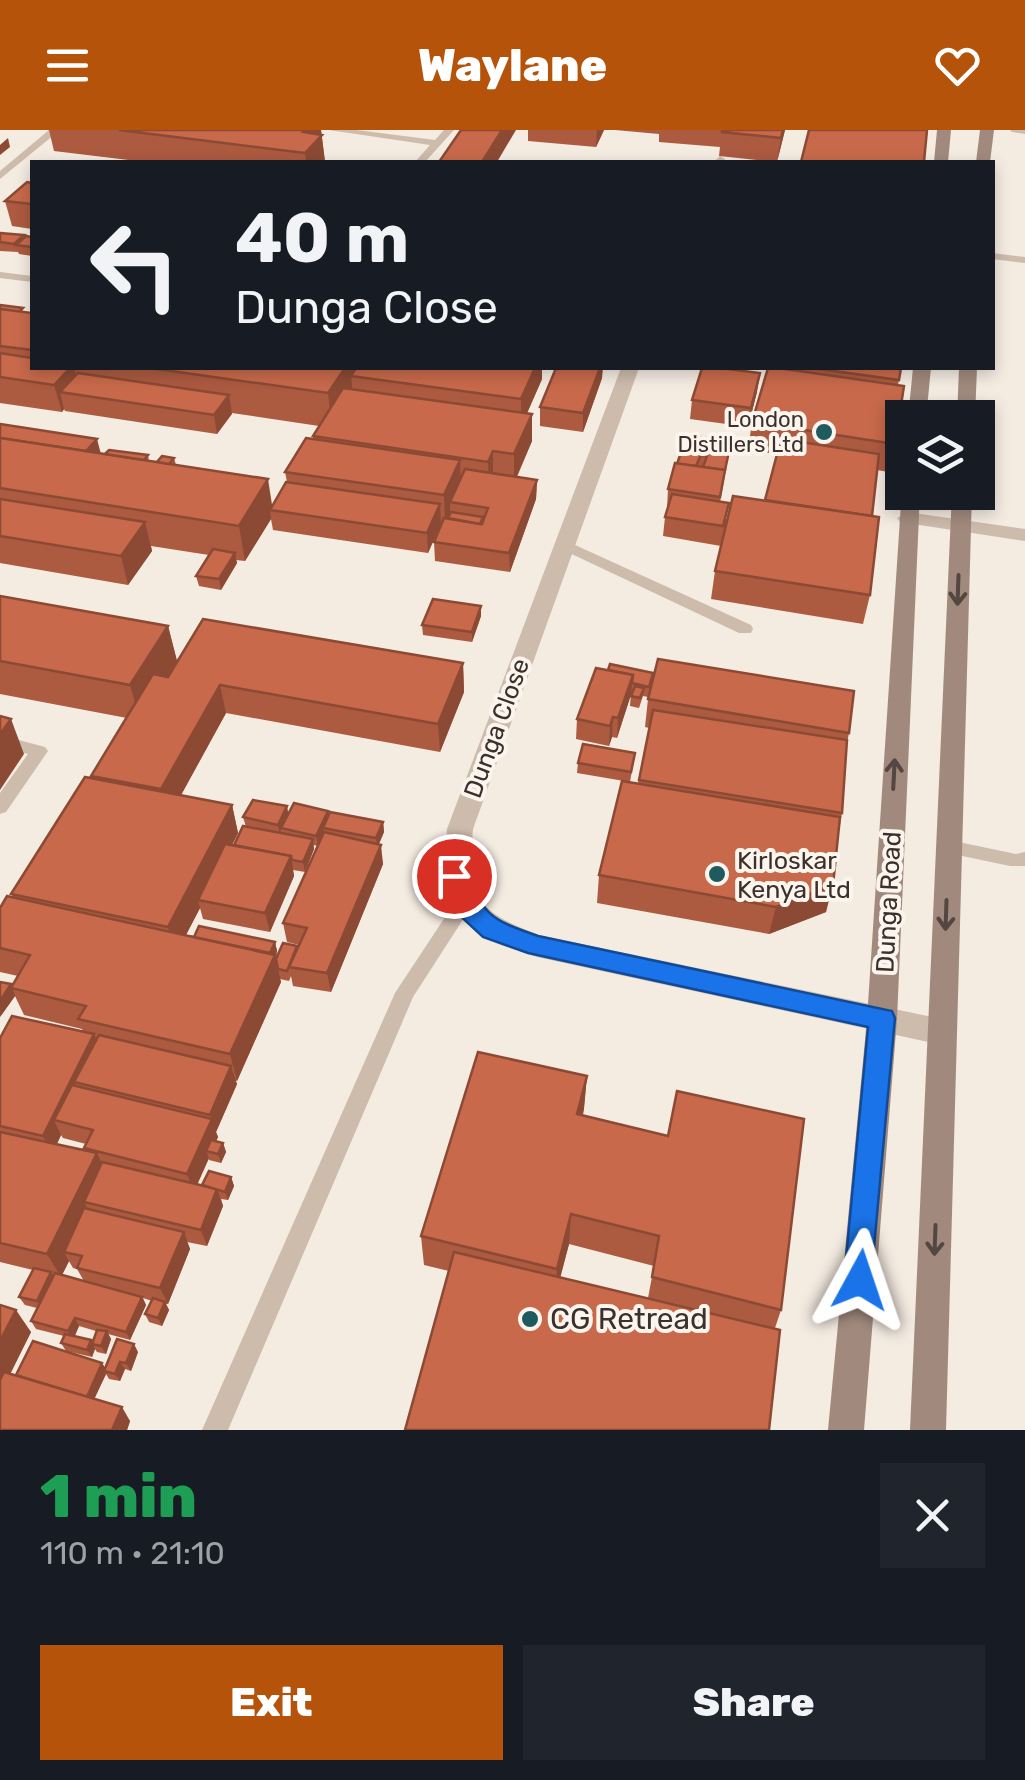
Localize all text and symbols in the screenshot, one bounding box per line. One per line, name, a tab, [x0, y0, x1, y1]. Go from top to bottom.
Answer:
icon: menu	[40, 38, 95, 93]
icon: heart	[930, 38, 985, 93]
text: Waylane	[418, 39, 607, 92]
text: 40 m	[235, 197, 409, 280]
icon: left	[70, 200, 200, 330]
text: Dunga Close	[235, 281, 498, 334]
map controls	[885, 400, 995, 510]
button: layers	[885, 400, 995, 510]
place label: London Distillers Ltd	[677, 406, 804, 458]
marker: London Distillers Ltd	[813, 421, 835, 443]
one-way arrow	[948, 573, 967, 605]
street label: Dunga Close	[458, 655, 535, 802]
one-way arrow	[885, 759, 904, 791]
street label: Dunga Road	[870, 831, 907, 973]
pin	[412, 834, 497, 919]
place label: Kirloskar Kenya Ltd	[737, 846, 851, 904]
icon: arrive	[427, 849, 482, 904]
marker: Kirloskar Kenya Ltd	[706, 863, 728, 885]
one-way arrow	[937, 898, 956, 930]
one-way arrow	[925, 1223, 944, 1255]
position arrow	[808, 1228, 912, 1332]
place label: CG Retread	[550, 1301, 708, 1337]
marker: CG Retread	[519, 1308, 541, 1330]
text: 1 min	[40, 1461, 197, 1532]
button: close	[880, 1463, 985, 1568]
text: 110 m · 21:10	[40, 1534, 225, 1572]
button: Exit	[40, 1645, 503, 1760]
button: Share	[523, 1645, 985, 1760]

